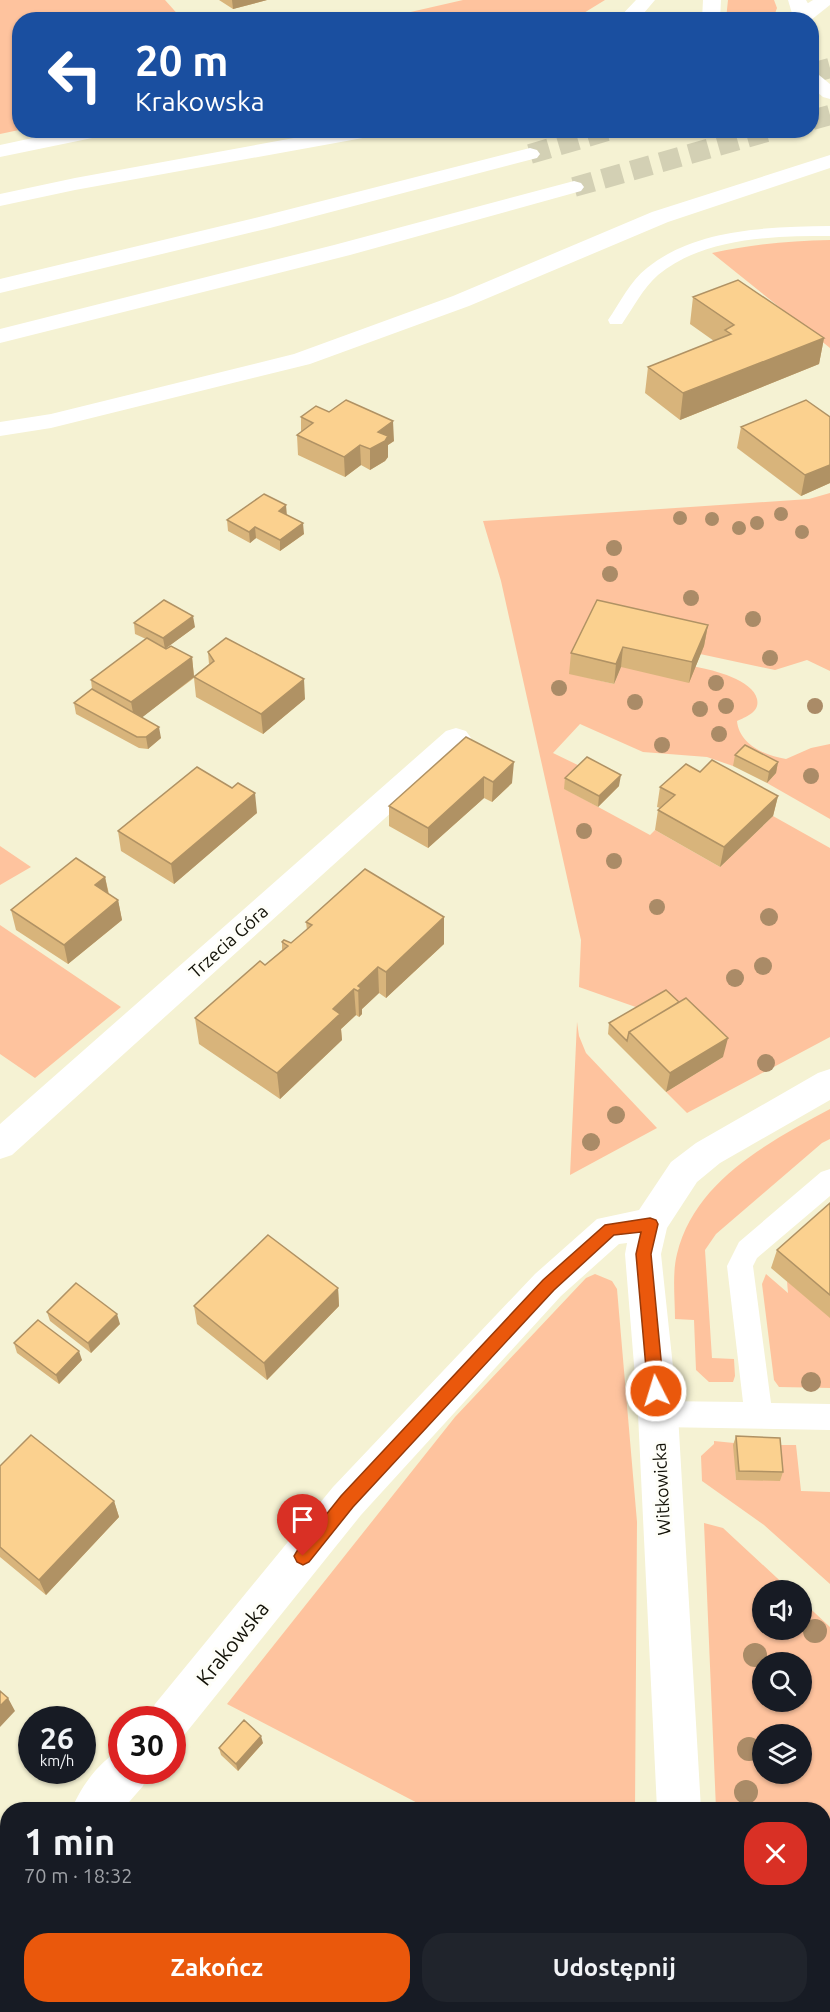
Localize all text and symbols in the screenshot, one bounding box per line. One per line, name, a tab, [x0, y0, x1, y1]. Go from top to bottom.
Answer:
icon: left	[36, 36, 114, 114]
text: 20 m	[135, 37, 229, 84]
text: Krakowska	[135, 86, 265, 116]
street label: Trzecia Góra	[185, 900, 271, 982]
position arrow	[624, 1359, 688, 1423]
street label: Witkowicka	[649, 1442, 673, 1536]
pin	[277, 1494, 328, 1556]
icon: arrive	[286, 1503, 319, 1536]
map controls	[752, 1580, 812, 1784]
button: sound	[752, 1580, 812, 1640]
street label: Krakowska	[191, 1596, 273, 1690]
button: search	[752, 1652, 812, 1712]
speed limit sign: 30	[108, 1706, 186, 1784]
text: 26	[40, 1721, 74, 1755]
button: layers	[752, 1724, 812, 1784]
text: km/h	[40, 1752, 74, 1769]
text: 1 min	[24, 1821, 115, 1862]
button: close	[744, 1822, 807, 1885]
text: 70 m · 18:32	[24, 1864, 133, 1887]
button: Zakończ	[24, 1933, 410, 2002]
button: Udostępnij	[422, 1933, 807, 2002]

